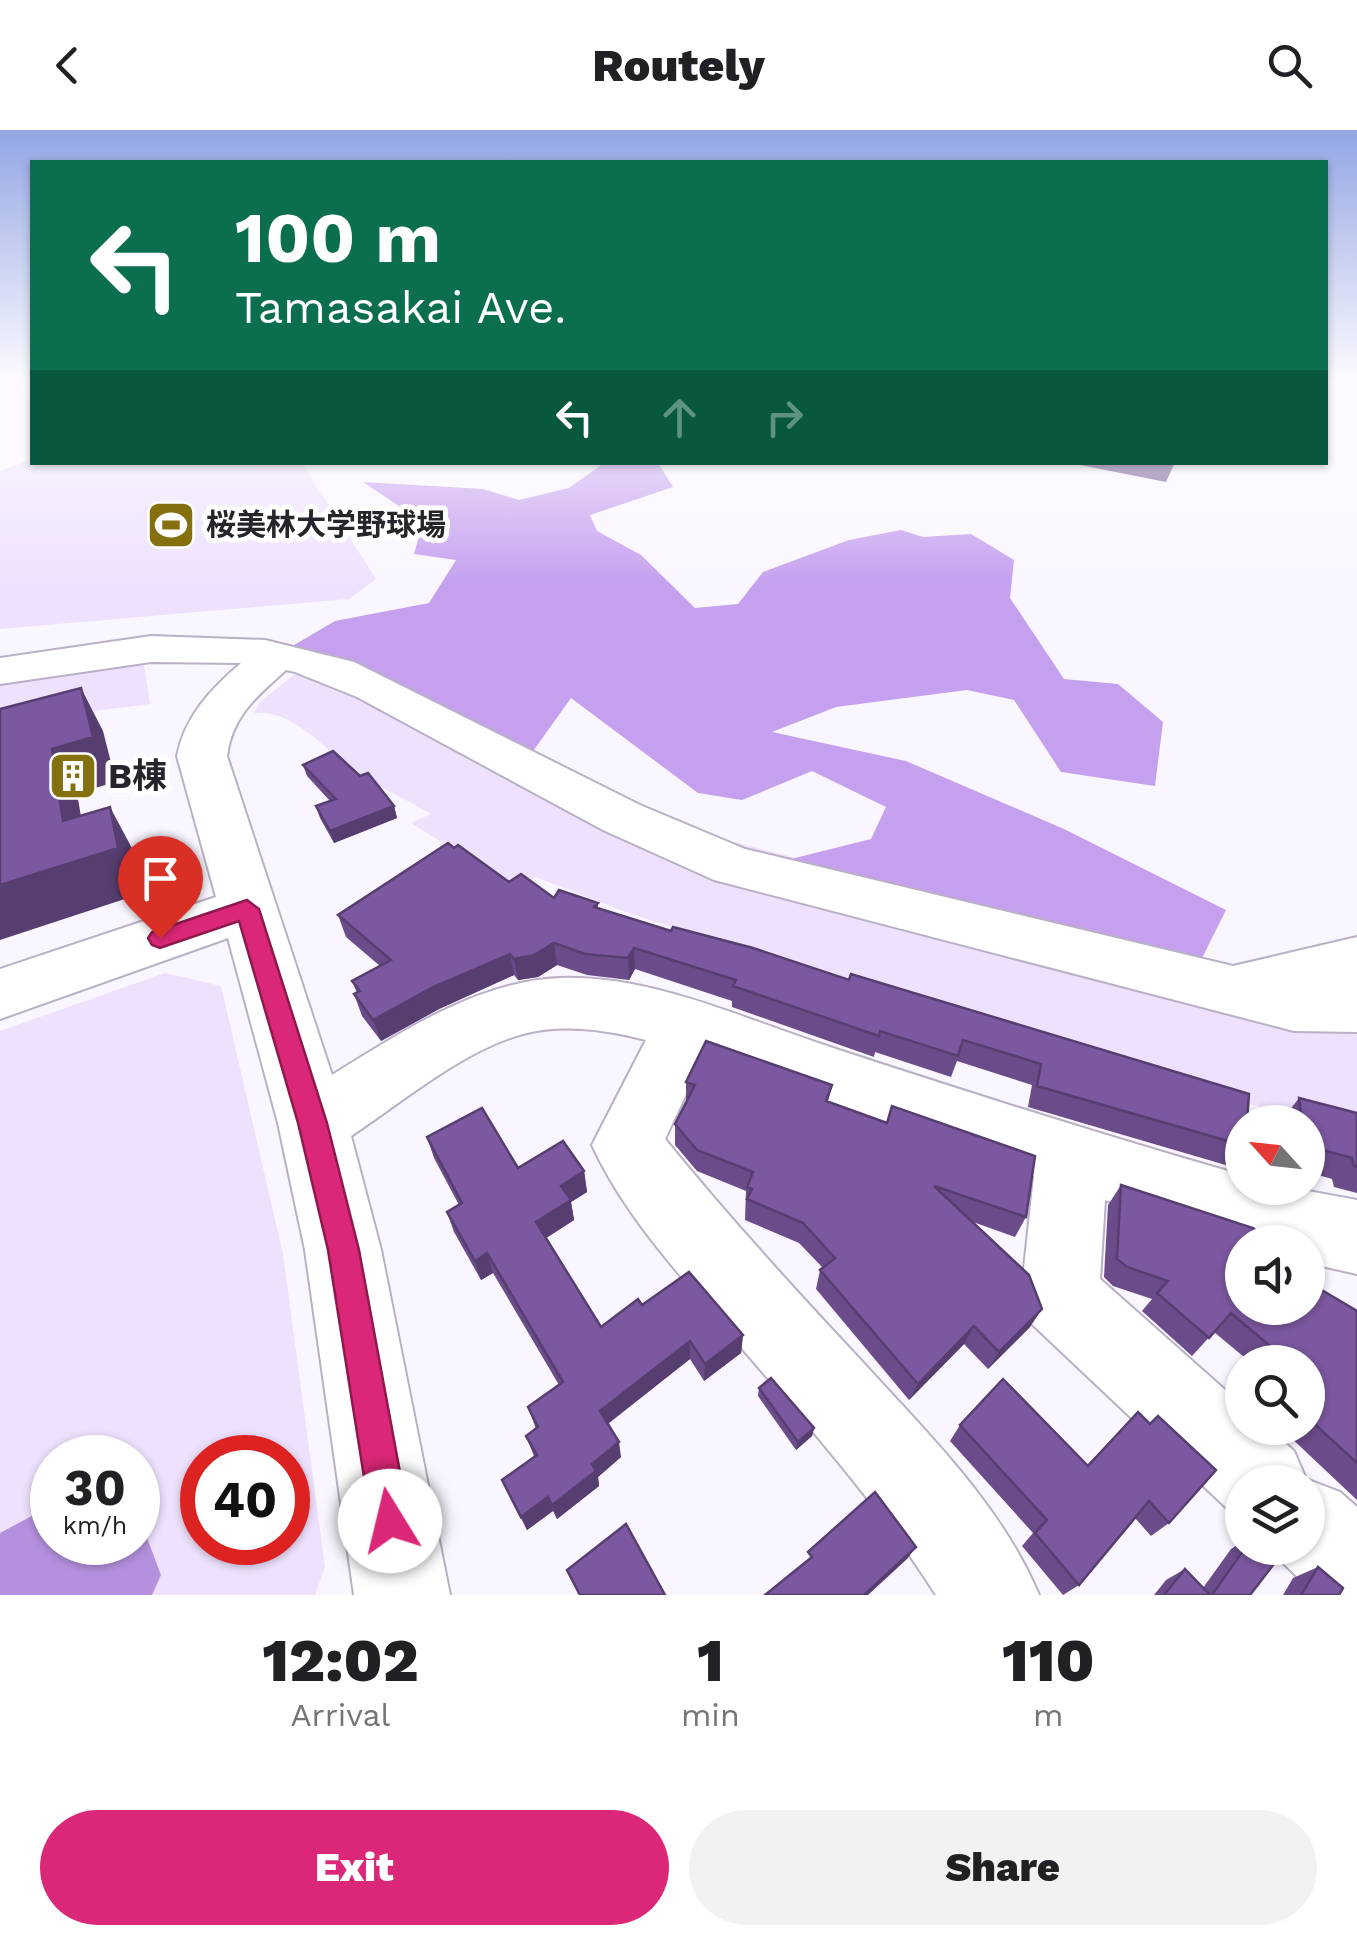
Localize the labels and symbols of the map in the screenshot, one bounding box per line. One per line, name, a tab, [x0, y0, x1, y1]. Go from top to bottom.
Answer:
sports icon: 桜美林大学野球場	[145, 499, 197, 551]
place label: 桜美林大学野球場	[206, 507, 446, 542]
building icon: B棟	[47, 750, 99, 802]
place label: B棟	[108, 755, 167, 797]
pin	[118, 836, 203, 939]
north arrow	[1225, 1105, 1325, 1205]
speed limit sign: 40	[180, 1435, 310, 1565]
position arrow	[338, 1469, 442, 1573]

